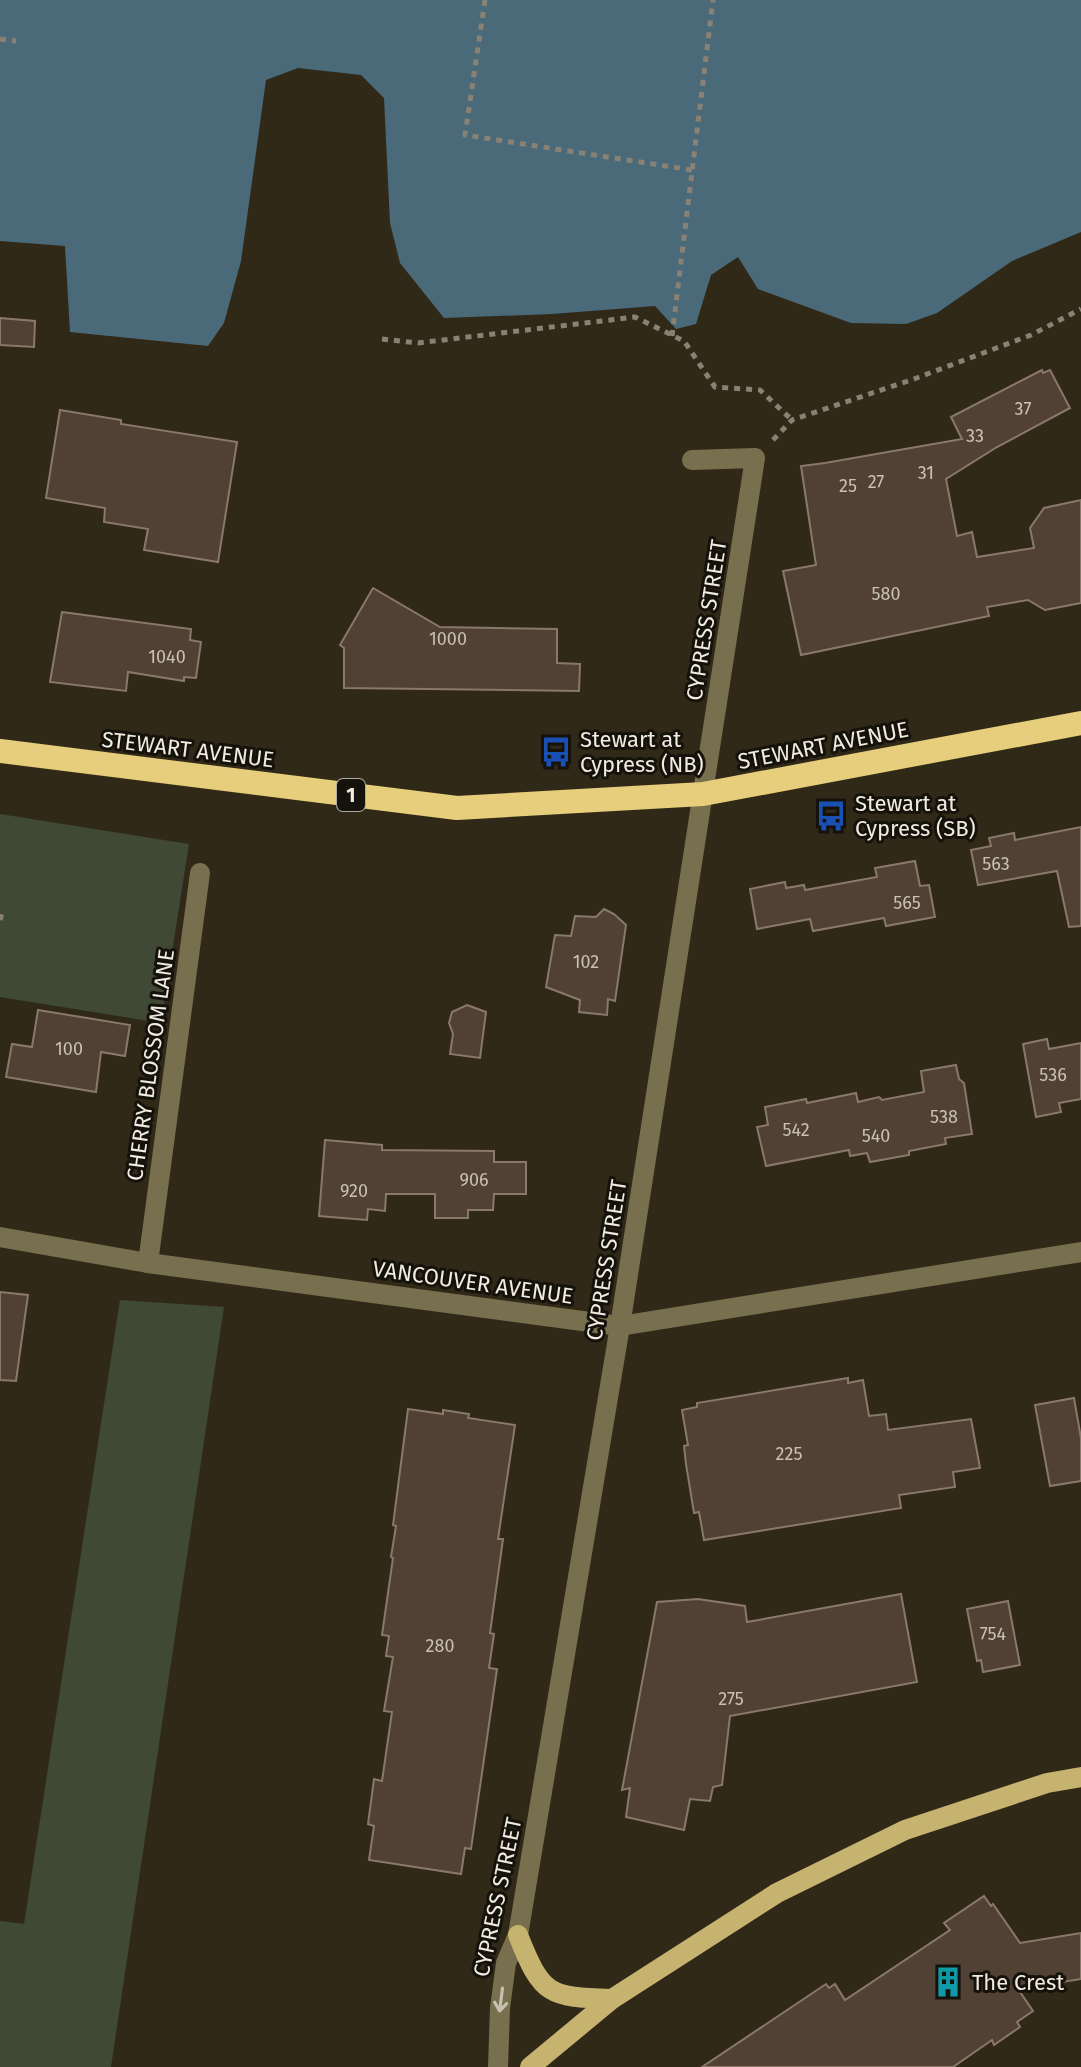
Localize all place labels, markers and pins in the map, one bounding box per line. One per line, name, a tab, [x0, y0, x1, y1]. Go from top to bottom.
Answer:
place label: Stewart at Cypress (NB)	[580, 726, 704, 778]
bus stop icon: Stewart at Cypress (NB)	[539, 735, 573, 769]
place label: Stewart at Cypress (SB)	[855, 790, 976, 842]
bus stop icon: Stewart at Cypress (SB)	[814, 799, 848, 833]
building icon: The Crest	[931, 1965, 965, 1999]
place label: The Crest	[972, 1969, 1064, 1996]

